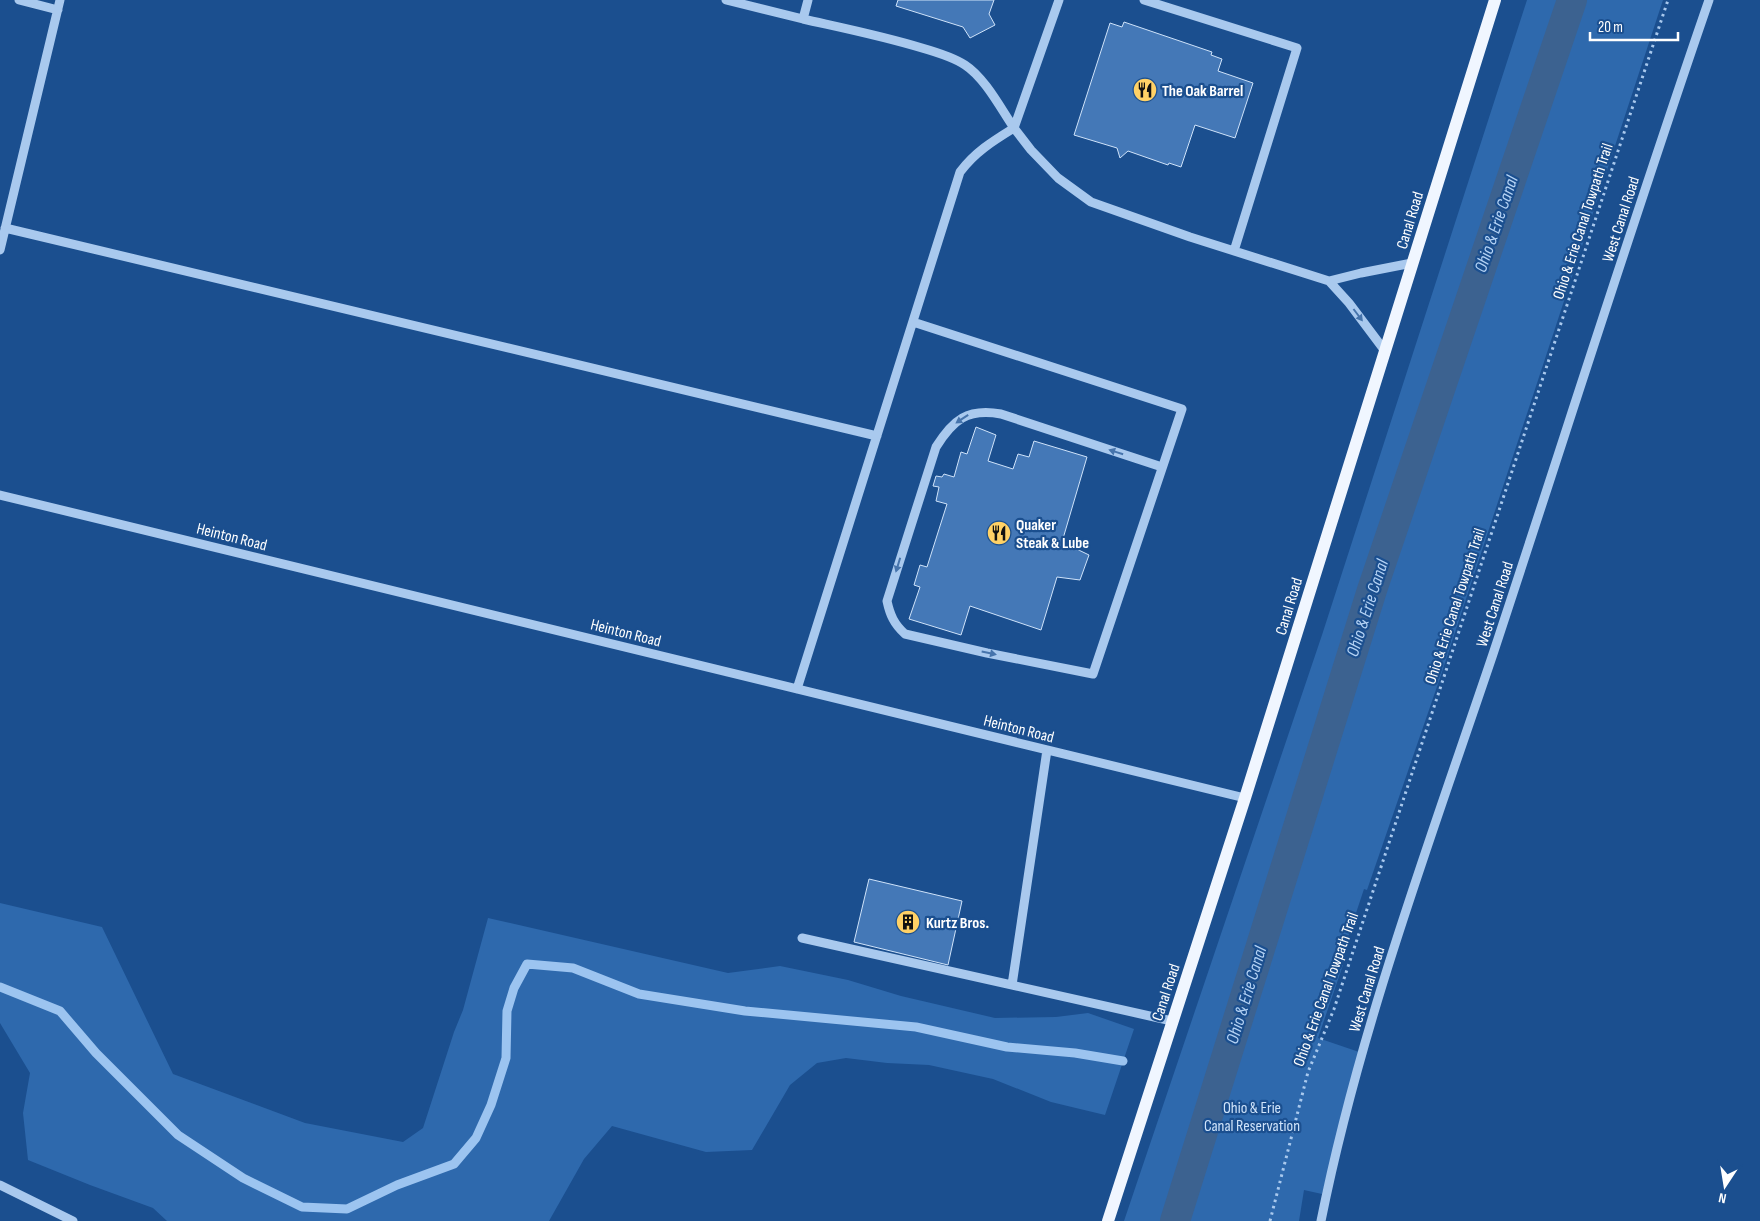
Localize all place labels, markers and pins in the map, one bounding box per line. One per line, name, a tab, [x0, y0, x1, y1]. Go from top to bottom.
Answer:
restaurant icon: The Oak Barrel	[1132, 77, 1158, 103]
place label: The Oak Barrel	[1162, 82, 1243, 101]
place label: Quaker Steak & Lube	[1016, 516, 1089, 553]
restaurant icon: Quaker Steak & Lube	[986, 520, 1012, 546]
building icon: Kurtz Bros.	[895, 909, 921, 935]
place label: Kurtz Bros.	[926, 914, 989, 933]

